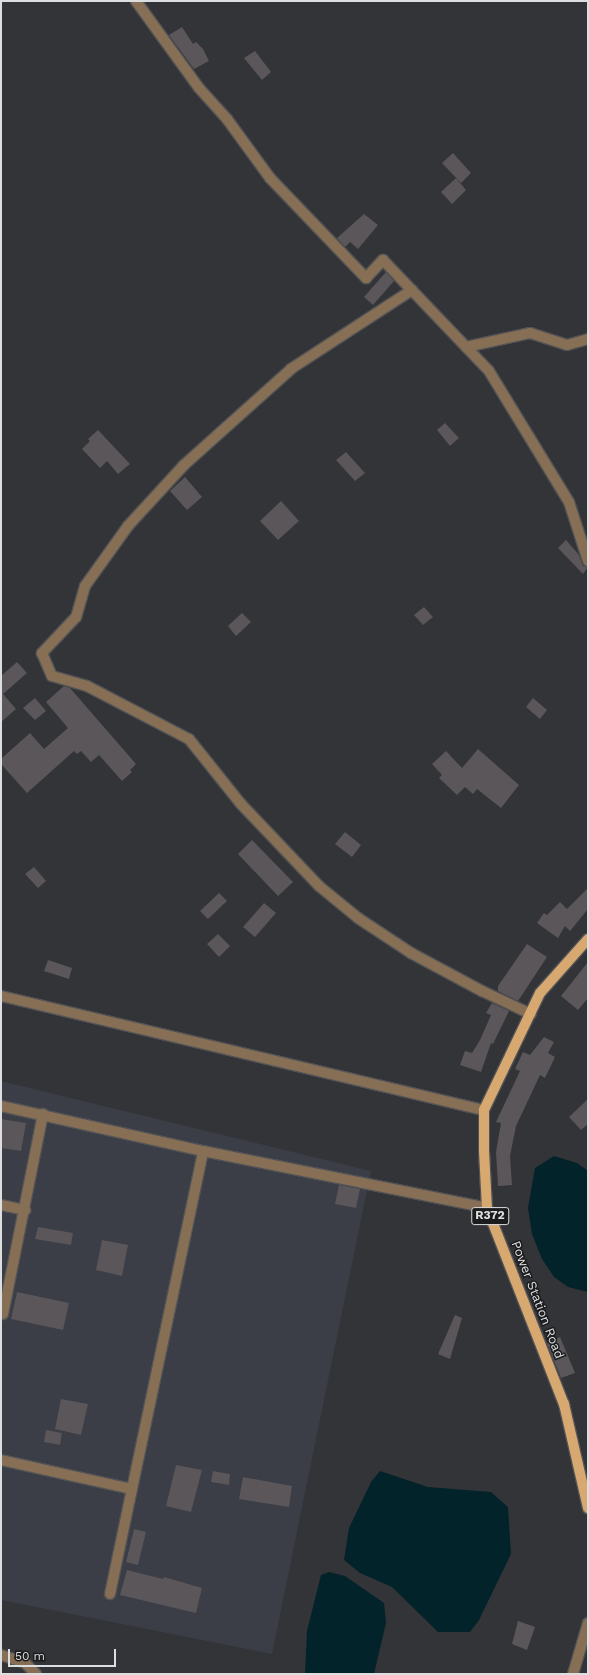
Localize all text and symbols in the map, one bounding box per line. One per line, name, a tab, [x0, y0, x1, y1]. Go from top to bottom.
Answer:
road number: R372	[471, 1206, 509, 1226]
street label: Power Station Road	[507, 1239, 567, 1361]
scale bar	[10, 1641, 118, 1667]
text: 50 m	[15, 1649, 45, 1663]

